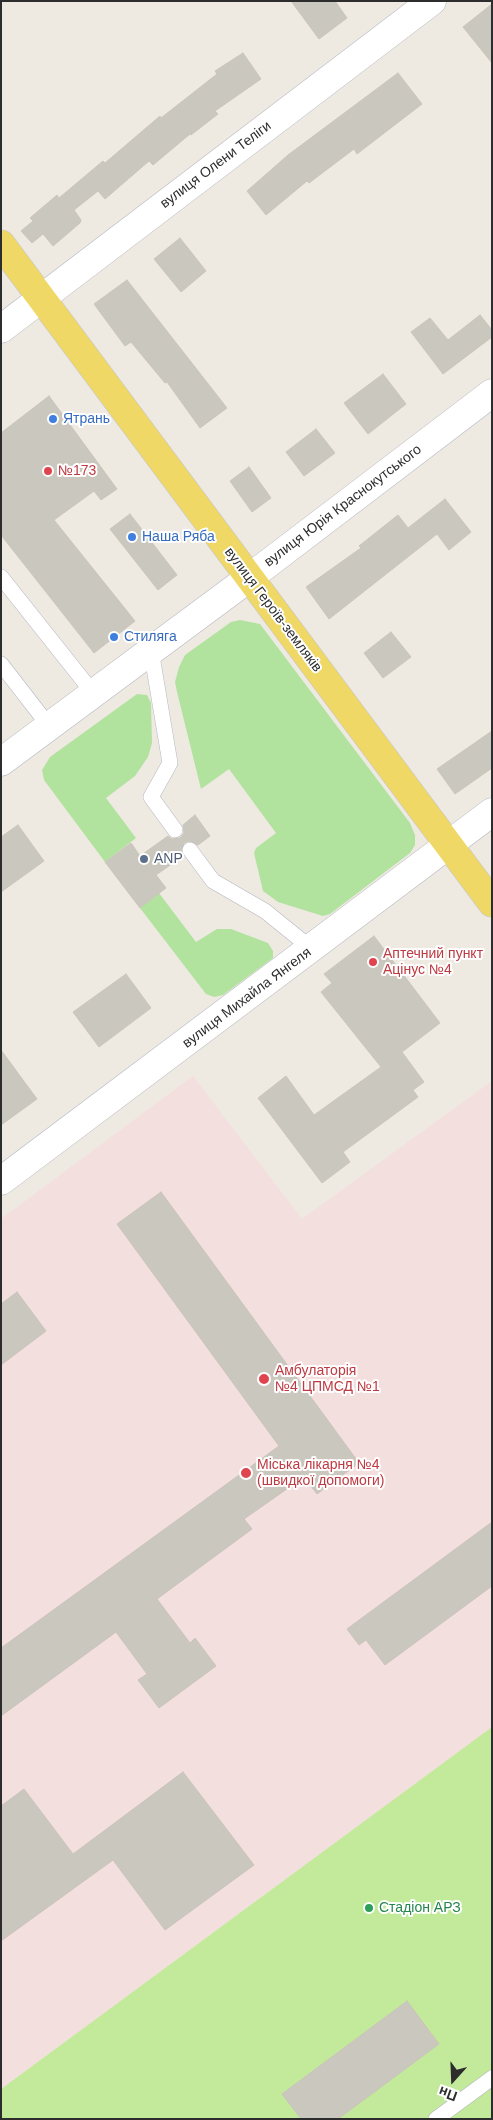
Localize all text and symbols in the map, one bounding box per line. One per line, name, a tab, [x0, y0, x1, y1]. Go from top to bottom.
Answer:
street label: вулиця Олени Теліги	[157, 118, 275, 212]
place label: Ятрань	[63, 411, 110, 427]
marker: Ятрань	[47, 413, 59, 425]
street label: вулиця Юрія Краснокутського	[261, 441, 425, 571]
place label: №173	[58, 463, 96, 479]
marker: №173	[42, 465, 54, 477]
place label: Наша Ряба	[142, 529, 215, 545]
marker: Наша Ряба	[126, 531, 138, 543]
street label: вулиця Героїв-земляків	[221, 544, 325, 676]
place label: Стиляга	[124, 629, 177, 645]
marker: Стиляга	[108, 631, 120, 643]
place label: ANP	[154, 851, 183, 867]
marker: ANP	[138, 853, 150, 865]
street label: вулиця Михайла Янгеля	[179, 944, 315, 1052]
place label: Аптечний пункт Ацінус №4	[383, 946, 483, 979]
marker: Аптечний пункт Ацінус №4	[367, 956, 379, 968]
place label: Амбулаторія №4 ЦПМСД №1	[275, 1363, 380, 1395]
marker: Амбулаторія №4 ЦПМСД №1	[257, 1372, 271, 1386]
place label: Міська лікарня №4 (швидкої допомоги)	[257, 1457, 384, 1490]
marker: Міська лікарня №4 (швидкої допомоги)	[239, 1466, 253, 1480]
place label: Стадіон АРЗ	[379, 1900, 461, 1916]
marker: Стадіон АРЗ	[363, 1902, 375, 1914]
north arrow	[428, 2055, 478, 2105]
text: Пн	[436, 2083, 459, 2105]

